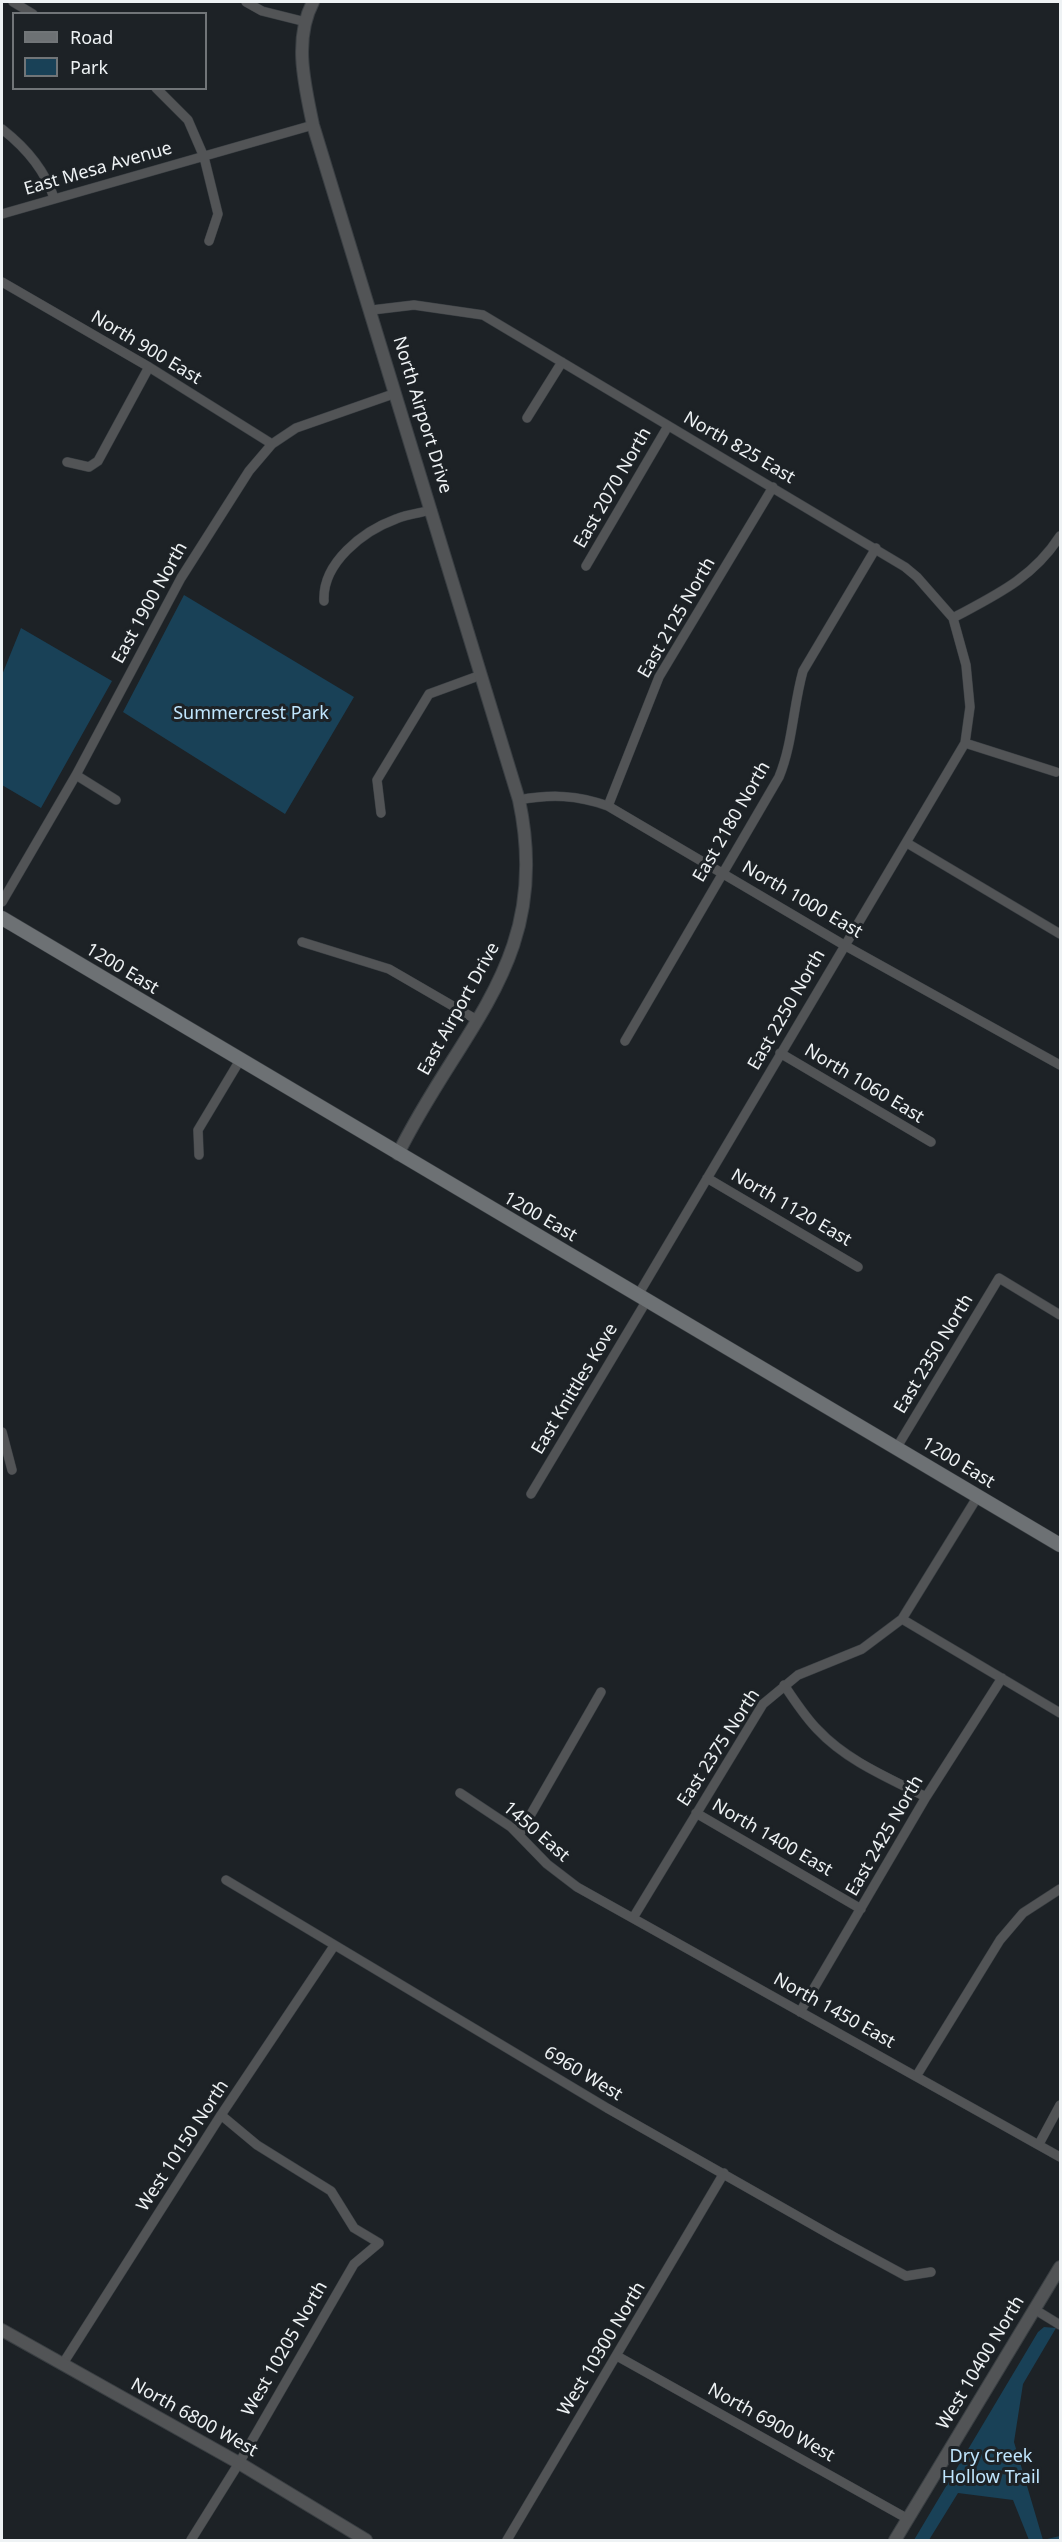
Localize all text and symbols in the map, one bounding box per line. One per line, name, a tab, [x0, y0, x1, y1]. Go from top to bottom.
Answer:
legend	[12, 12, 207, 90]
text: Road	[70, 25, 113, 49]
text: Park	[70, 55, 108, 79]
street label: East Mesa Avenue	[21, 138, 175, 200]
street label: North 900 East	[87, 307, 205, 389]
street label: North Airport Drive	[388, 334, 456, 496]
street label: North 825 East	[679, 407, 799, 489]
street label: East 2070 North	[570, 424, 656, 552]
street label: East 1900 North	[108, 539, 192, 667]
street label: East 2125 North	[634, 554, 720, 682]
park label: Summercrest Park	[173, 703, 329, 725]
street label: East 2180 North	[689, 758, 775, 886]
street label: North 1000 East	[738, 857, 866, 943]
street label: 1200 East	[82, 939, 162, 999]
street label: East Airport Drive	[414, 939, 504, 1079]
street label: East 2250 North	[744, 946, 830, 1074]
street label: North 1060 East	[800, 1040, 928, 1128]
street label: North 1120 East	[727, 1165, 855, 1251]
street label: 1200 East	[499, 1187, 581, 1247]
street label: East 2350 North	[890, 1290, 978, 1418]
street label: East Knittles Kove	[527, 1320, 623, 1458]
street label: 1200 East	[918, 1433, 998, 1493]
street label: East 2375 North	[673, 1685, 765, 1811]
street label: East 2425 North	[842, 1772, 928, 1900]
street label: North 1400 East	[708, 1795, 836, 1881]
street label: 1450 East	[498, 1797, 574, 1867]
street label: North 1450 East	[770, 1969, 898, 2053]
street label: 6960 West	[540, 2042, 626, 2106]
street label: West 10150 North	[133, 2076, 233, 2216]
street label: West 10205 North	[238, 2278, 332, 2420]
street label: West 10300 North	[554, 2278, 650, 2420]
street label: West 10400 North	[933, 2292, 1029, 2434]
street label: North 6800 West	[127, 2374, 261, 2462]
street label: North 6900 West	[704, 2379, 838, 2467]
park label: Dry Creek Hollow Trail	[942, 2446, 1040, 2488]

